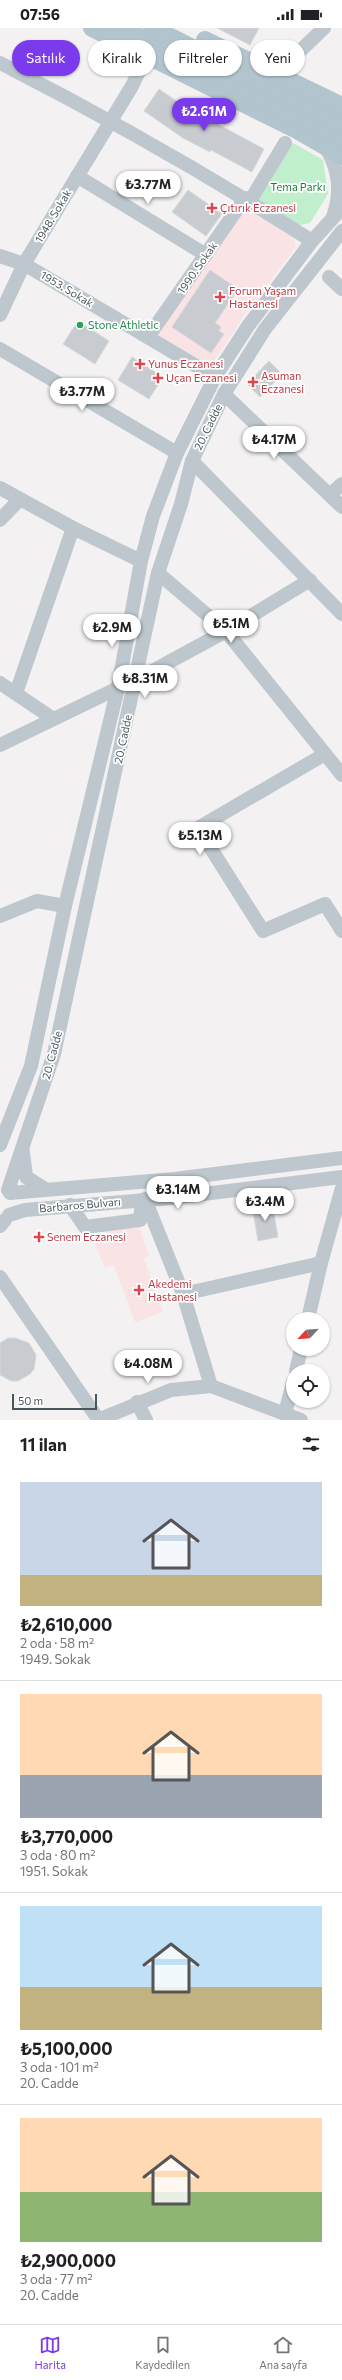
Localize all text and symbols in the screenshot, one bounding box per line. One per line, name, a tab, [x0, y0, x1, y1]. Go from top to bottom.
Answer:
text: 07:56	[20, 5, 60, 23]
chip: Satılık	[12, 40, 80, 76]
chip: Kiralık	[88, 40, 156, 76]
chip: Filtreler	[164, 40, 242, 76]
chip: Yeni	[250, 40, 305, 76]
pin: ₺2.61M	[171, 98, 237, 132]
text: ₺2.61M	[181, 103, 227, 119]
pin: ₺3.77M	[115, 171, 181, 205]
text: ₺3.77M	[125, 176, 171, 192]
park label: Tema Parkı	[270, 180, 326, 193]
street label: 1948. Sokak	[32, 187, 74, 245]
place label: Çıtırık Eczanesi	[220, 201, 296, 214]
marker: Çıtırık Eczanesi	[207, 203, 217, 213]
street label: 1990. Sokak	[174, 239, 219, 296]
street label: 1953. Sokak	[39, 268, 96, 309]
place label: Forum Yaşam Hastanesi	[229, 284, 296, 310]
marker: Forum Yaşam Hastanesi	[214, 291, 226, 303]
place label: Stone Athletic	[88, 318, 159, 331]
marker: Stone Athletic	[75, 320, 85, 330]
place label: Yunus Eczanesi	[148, 357, 223, 370]
marker: Yunus Eczanesi	[135, 359, 145, 369]
place label: Asuman Eczanesi	[261, 369, 304, 395]
place label: Uçan Eczanesi	[166, 371, 237, 384]
marker: Uçan Eczanesi	[153, 373, 163, 383]
marker: Asuman Eczanesi	[248, 377, 258, 387]
pin: ₺3.77M	[49, 378, 115, 412]
text: ₺3.77M	[59, 383, 105, 399]
street label: 20. Cadde	[191, 401, 224, 452]
pin: ₺4.17M	[241, 426, 307, 460]
text: ₺4.17M	[251, 431, 297, 447]
pin: ₺5.1M	[203, 610, 259, 644]
pin: ₺2.9M	[84, 614, 140, 648]
text: ₺5.1M	[212, 615, 250, 631]
text: ₺2.9M	[92, 619, 132, 635]
pin: ₺8.31M	[112, 665, 178, 699]
text: ₺8.31M	[122, 670, 168, 686]
street label: 20. Cadde	[111, 713, 134, 764]
pin: ₺5.13M	[167, 822, 233, 856]
text: ₺5.13M	[177, 827, 223, 843]
street label: 20. Cadde	[39, 1029, 64, 1080]
pin: ₺3.14M	[145, 1176, 211, 1210]
text: ₺3.14M	[155, 1181, 201, 1197]
pin: ₺3.4M	[237, 1188, 293, 1222]
text: ₺3.4M	[245, 1193, 285, 1209]
street label: Barbaros Bulvarı	[39, 1194, 121, 1215]
place label: Senem Eczanesi	[47, 1230, 126, 1243]
marker: Senem Eczanesi	[34, 1232, 44, 1242]
place label: Akedemi Hastanesi	[148, 1277, 197, 1303]
marker: Akedemi Hastanesi	[133, 1284, 145, 1296]
north arrow	[286, 1312, 330, 1356]
map controls	[286, 1312, 330, 1408]
pin: ₺4.08M	[115, 1350, 181, 1384]
text: ₺4.08M	[123, 1355, 173, 1371]
button: locate	[286, 1364, 330, 1408]
scale bar	[12, 1392, 97, 1411]
text: 50 m	[18, 1394, 43, 1407]
icon: filters	[300, 1433, 322, 1455]
text: 11 ilan	[20, 1434, 67, 1455]
icon: home	[135, 1508, 207, 1580]
text: ₺2,610,000	[20, 1614, 112, 1635]
text: 2 oda · 58 m²	[20, 1635, 94, 1651]
text: 1949. Sokak	[20, 1651, 91, 1667]
icon: home	[135, 1720, 207, 1792]
text: ₺3,770,000	[20, 1826, 113, 1847]
text: 3 oda · 80 m²	[20, 1847, 95, 1863]
text: 1951. Sokak	[20, 1863, 88, 1879]
icon: home	[135, 1932, 207, 2004]
text: ₺5,100,000	[20, 2038, 113, 2059]
text: 3 oda · 101 m²	[20, 2059, 99, 2075]
text: 20. Cadde	[20, 2075, 79, 2091]
icon: home	[135, 2144, 207, 2216]
text: ₺2,900,000	[20, 2250, 116, 2271]
text: 3 oda · 77 m²	[20, 2271, 93, 2287]
text: 20. Cadde	[20, 2287, 79, 2303]
tab: Harita	[35, 2334, 66, 2371]
tab: Kaydedilen	[135, 2334, 190, 2371]
tab: Ana sayfa	[259, 2334, 307, 2371]

